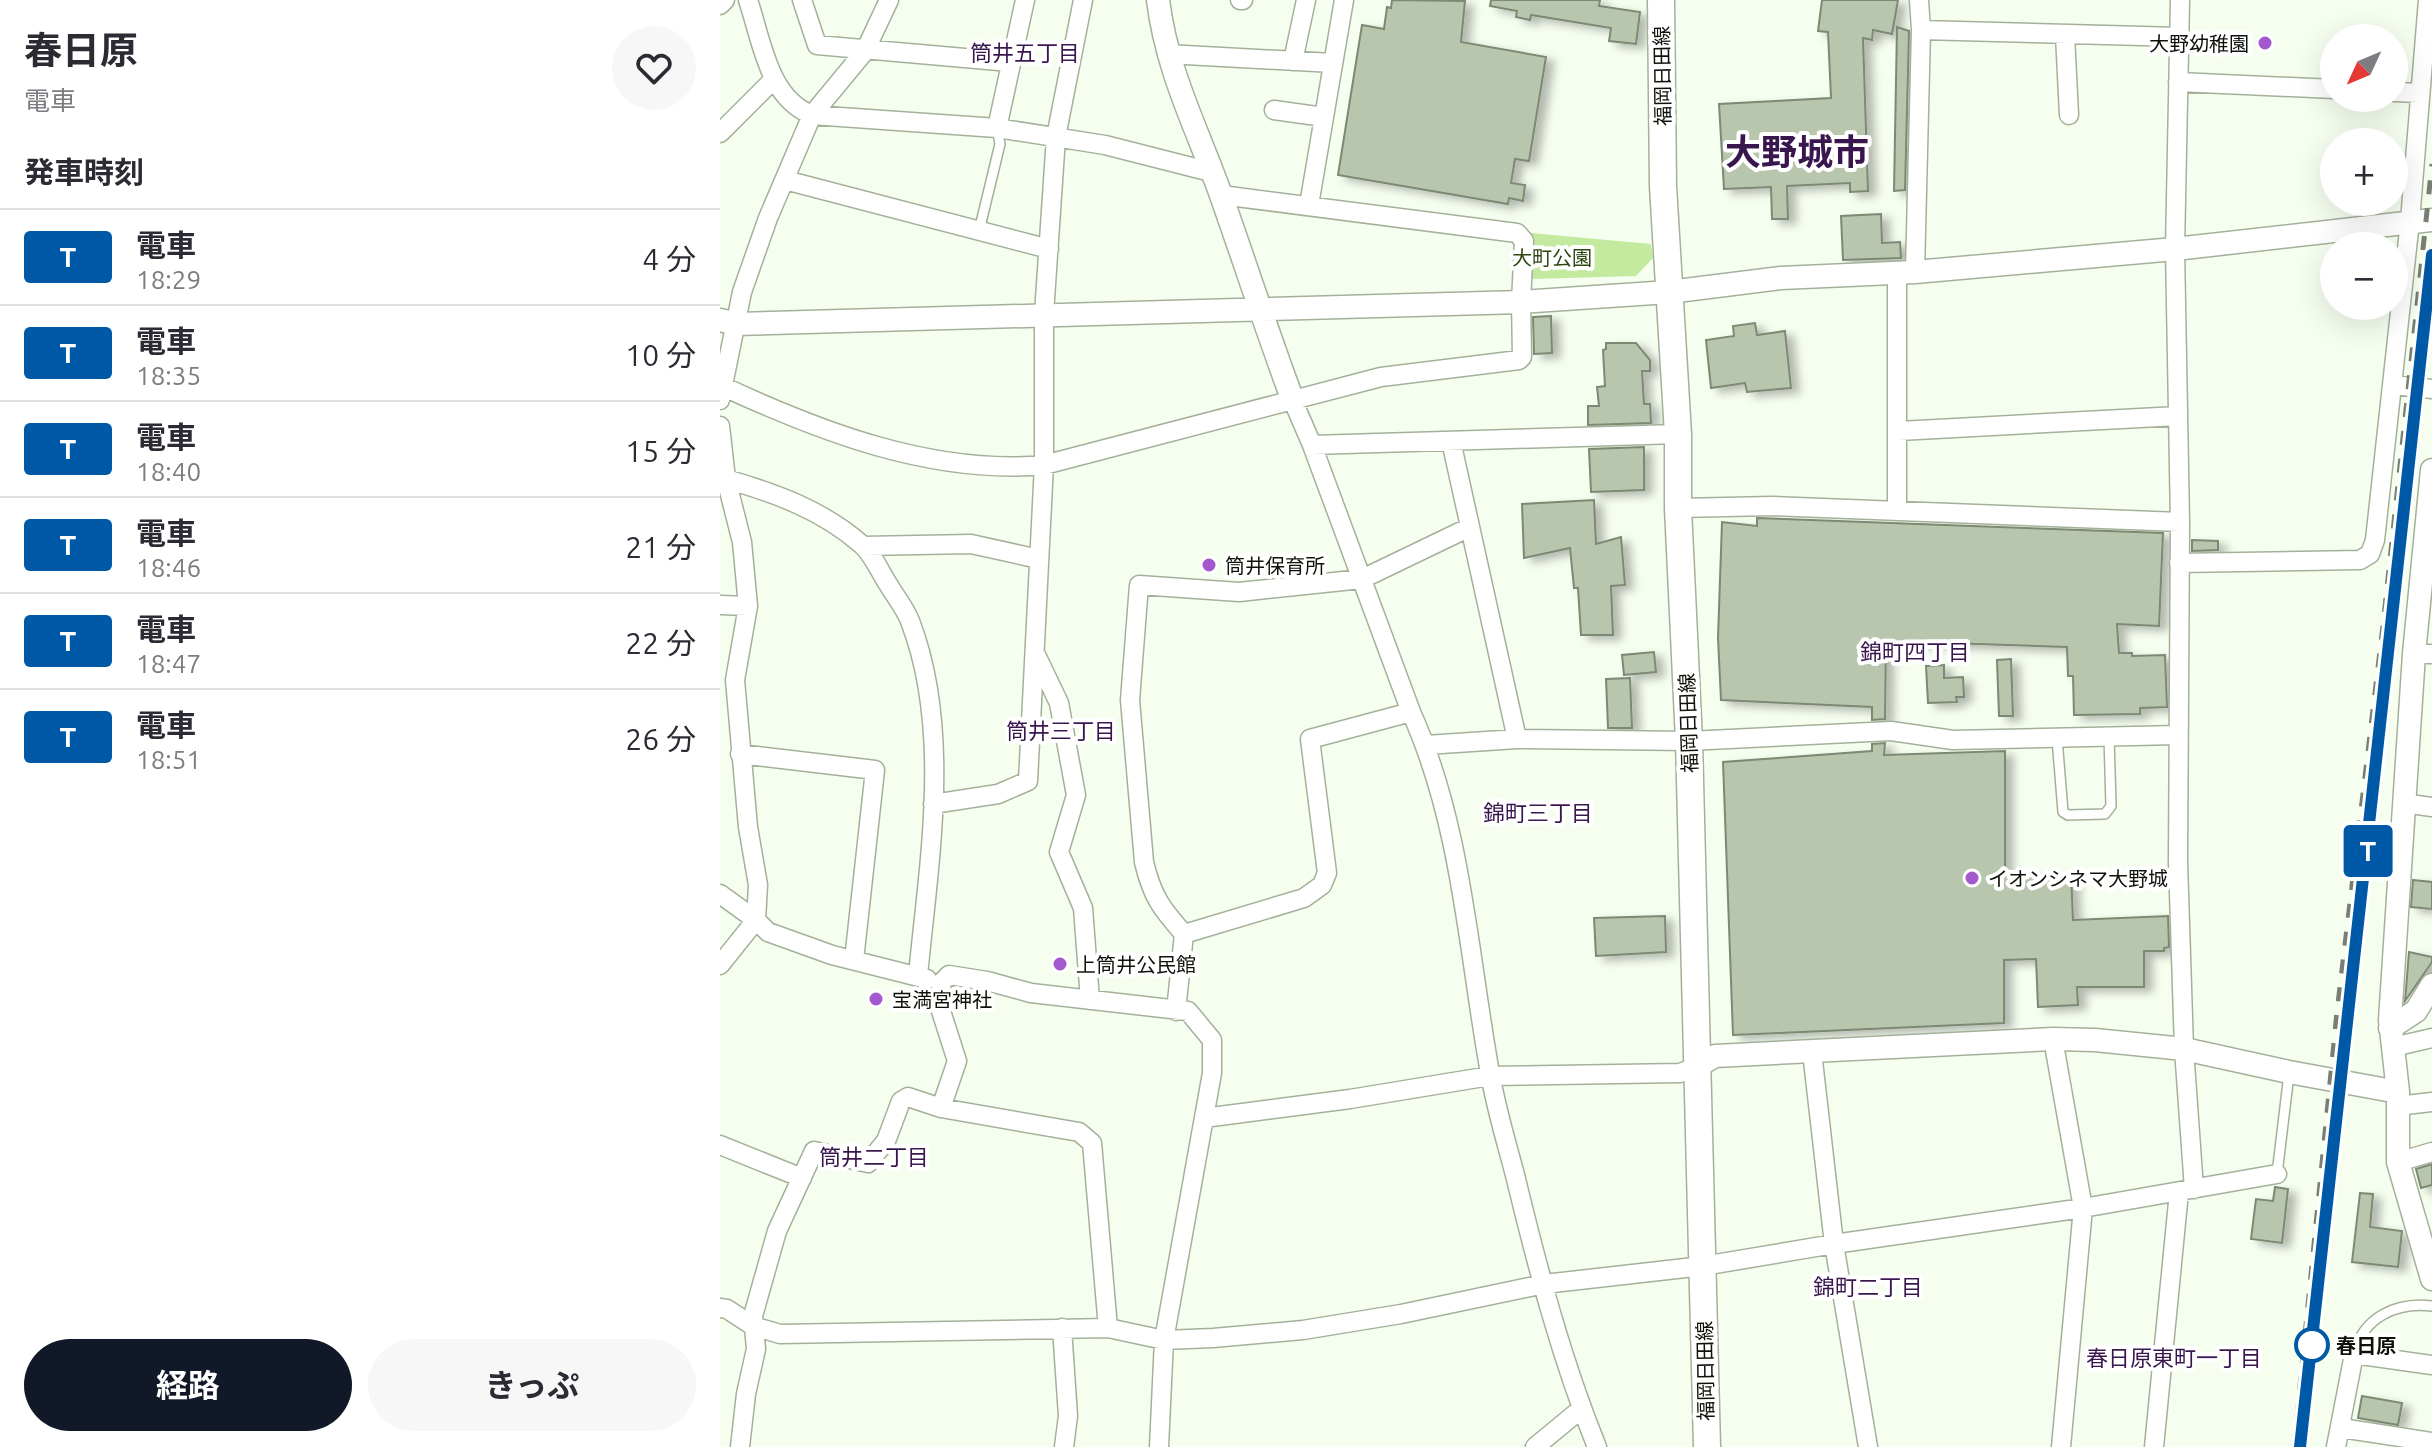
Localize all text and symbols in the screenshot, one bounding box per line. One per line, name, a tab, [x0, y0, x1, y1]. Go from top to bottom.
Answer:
north arrow	[2320, 24, 2408, 112]
map controls	[2320, 24, 2408, 320]
button: heart	[612, 26, 696, 110]
street label: 福岡日田線	[1650, 26, 1674, 126]
text: 春日原	[24, 29, 138, 71]
place label: 大野幼稚園	[2149, 32, 2249, 55]
marker: 大野幼稚園	[2256, 34, 2274, 52]
district label: 筒井五丁目	[970, 40, 1080, 65]
text: 電車	[24, 86, 76, 115]
button: +	[2320, 128, 2408, 216]
district label: 大野城市	[1725, 131, 1869, 172]
text: 発車時刻	[24, 155, 144, 189]
text: 電車	[136, 228, 196, 262]
button: −	[2320, 232, 2408, 320]
text: T	[60, 241, 76, 272]
text: 4 分	[642, 242, 696, 276]
park label: 大町公園	[1512, 246, 1592, 269]
text: 18:29	[136, 265, 201, 294]
text: 電車	[136, 324, 196, 358]
text: T	[60, 337, 76, 368]
text: 10 分	[625, 338, 696, 372]
text: 18:35	[136, 361, 201, 390]
text: 電車	[136, 420, 196, 454]
text: T	[60, 433, 76, 464]
text: 15 分	[625, 434, 696, 468]
text: 18:40	[136, 457, 201, 486]
text: 電車	[136, 516, 196, 550]
text: T	[60, 529, 76, 560]
text: 21 分	[625, 530, 696, 564]
text: 18:46	[136, 553, 201, 582]
place label: 筒井保育所	[1225, 554, 1325, 577]
marker: 筒井保育所	[1200, 556, 1218, 574]
text: 電車	[136, 612, 196, 646]
text: T	[60, 625, 76, 656]
text: 22 分	[625, 626, 696, 660]
district label: 錦町四丁目	[1860, 639, 1970, 664]
text: 18:47	[136, 649, 201, 678]
street label: 福岡日田線	[1675, 673, 1701, 773]
text: 電車	[136, 708, 196, 742]
district label: 筒井三丁目	[1006, 718, 1116, 743]
text: T	[60, 721, 76, 752]
text: 26 分	[625, 722, 696, 756]
text: 18:51	[136, 745, 201, 774]
district label: 錦町三丁目	[1483, 800, 1593, 825]
line badge: T	[2342, 825, 2394, 877]
text: T	[2360, 835, 2376, 866]
place label: イオンシネマ大野城	[1988, 867, 2168, 890]
marker: イオンシネマ大野城	[1963, 869, 1981, 887]
place label: 上筒井公民館	[1076, 953, 1196, 976]
marker: 上筒井公民館	[1051, 955, 1069, 973]
place label: 宝満宮神社	[892, 988, 992, 1011]
marker: 宝満宮神社	[867, 990, 885, 1008]
district label: 筒井二丁目	[819, 1144, 929, 1169]
district label: 錦町二丁目	[1813, 1274, 1923, 1299]
street label: 福岡日田線	[1693, 1321, 1717, 1421]
marker: 春日原	[2295, 1328, 2329, 1362]
place label: 春日原	[2336, 1334, 2396, 1357]
button: 経路	[24, 1339, 352, 1431]
button: きっぷ	[368, 1339, 696, 1431]
district label: 春日原東町一丁目	[2086, 1345, 2262, 1370]

